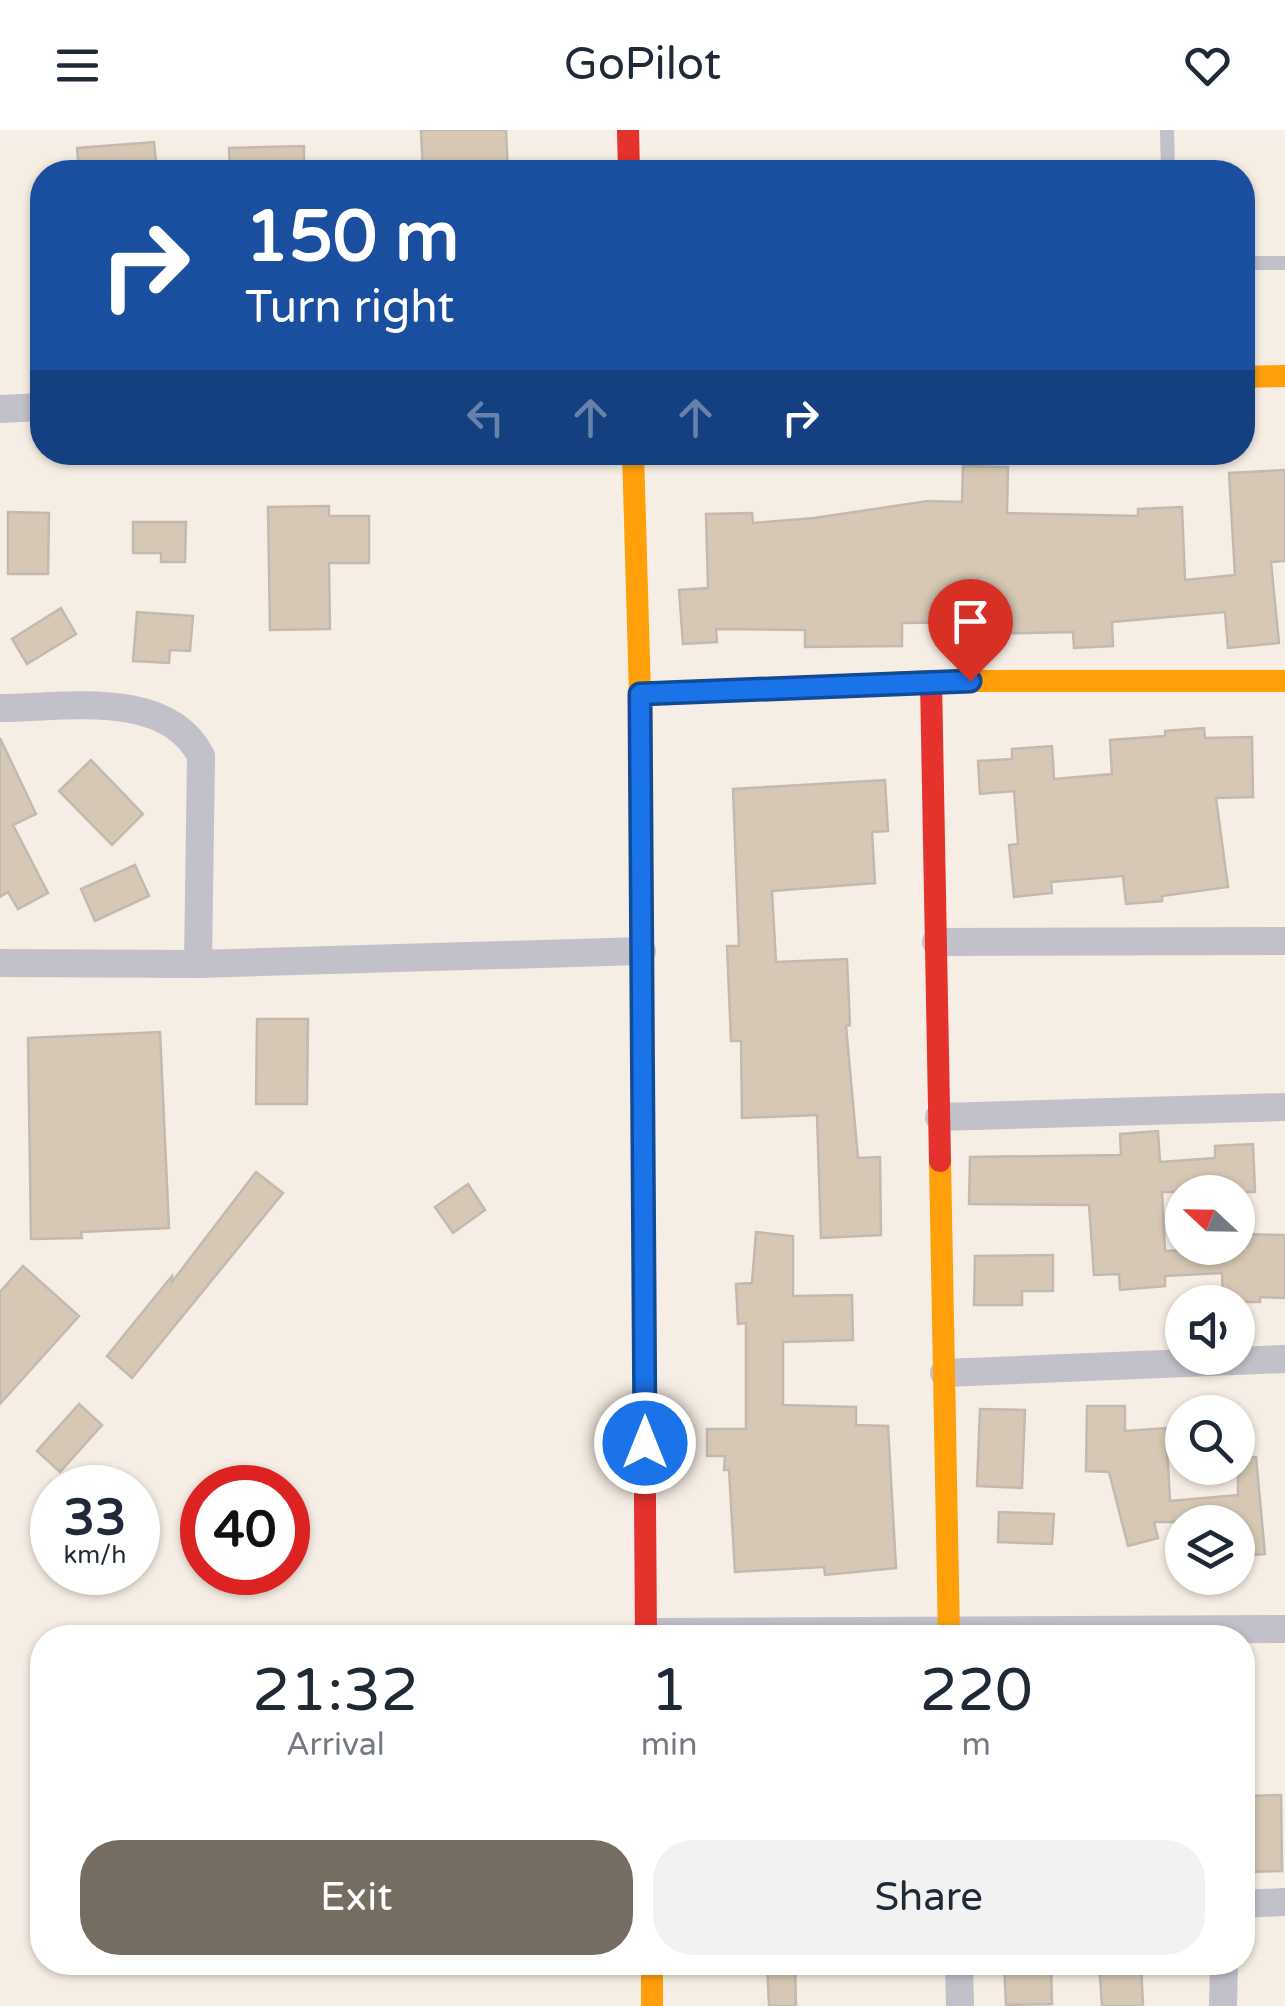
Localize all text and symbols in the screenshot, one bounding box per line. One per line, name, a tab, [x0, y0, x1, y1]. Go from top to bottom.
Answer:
icon: menu	[50, 38, 105, 93]
text: GoPilot	[564, 38, 721, 92]
icon: heart	[1180, 38, 1235, 93]
text: 150 m	[245, 196, 459, 280]
icon: right	[80, 200, 210, 330]
text: Turn right	[245, 281, 454, 335]
icon: left	[458, 390, 513, 445]
icon: ahead	[563, 390, 618, 445]
icon: ahead	[668, 390, 723, 445]
icon: right	[773, 390, 828, 445]
pin	[928, 579, 1013, 682]
icon: arrive	[943, 594, 998, 649]
north arrow	[1165, 1175, 1255, 1265]
map controls	[1165, 1175, 1255, 1595]
button: sound	[1165, 1285, 1255, 1375]
position arrow	[593, 1391, 697, 1495]
button: search	[1165, 1395, 1255, 1485]
speed limit sign: 40	[180, 1465, 310, 1595]
text: 33	[64, 1488, 126, 1548]
button: layers	[1165, 1505, 1255, 1595]
text: km/h	[64, 1540, 126, 1570]
text: 21:32	[252, 1655, 419, 1727]
text: 1	[650, 1655, 688, 1727]
text: 220	[920, 1655, 1033, 1727]
text: Arrival	[286, 1726, 385, 1764]
text: min	[641, 1726, 698, 1764]
text: m	[962, 1726, 991, 1764]
button: Exit	[80, 1840, 633, 1955]
button: Share	[653, 1840, 1205, 1955]

